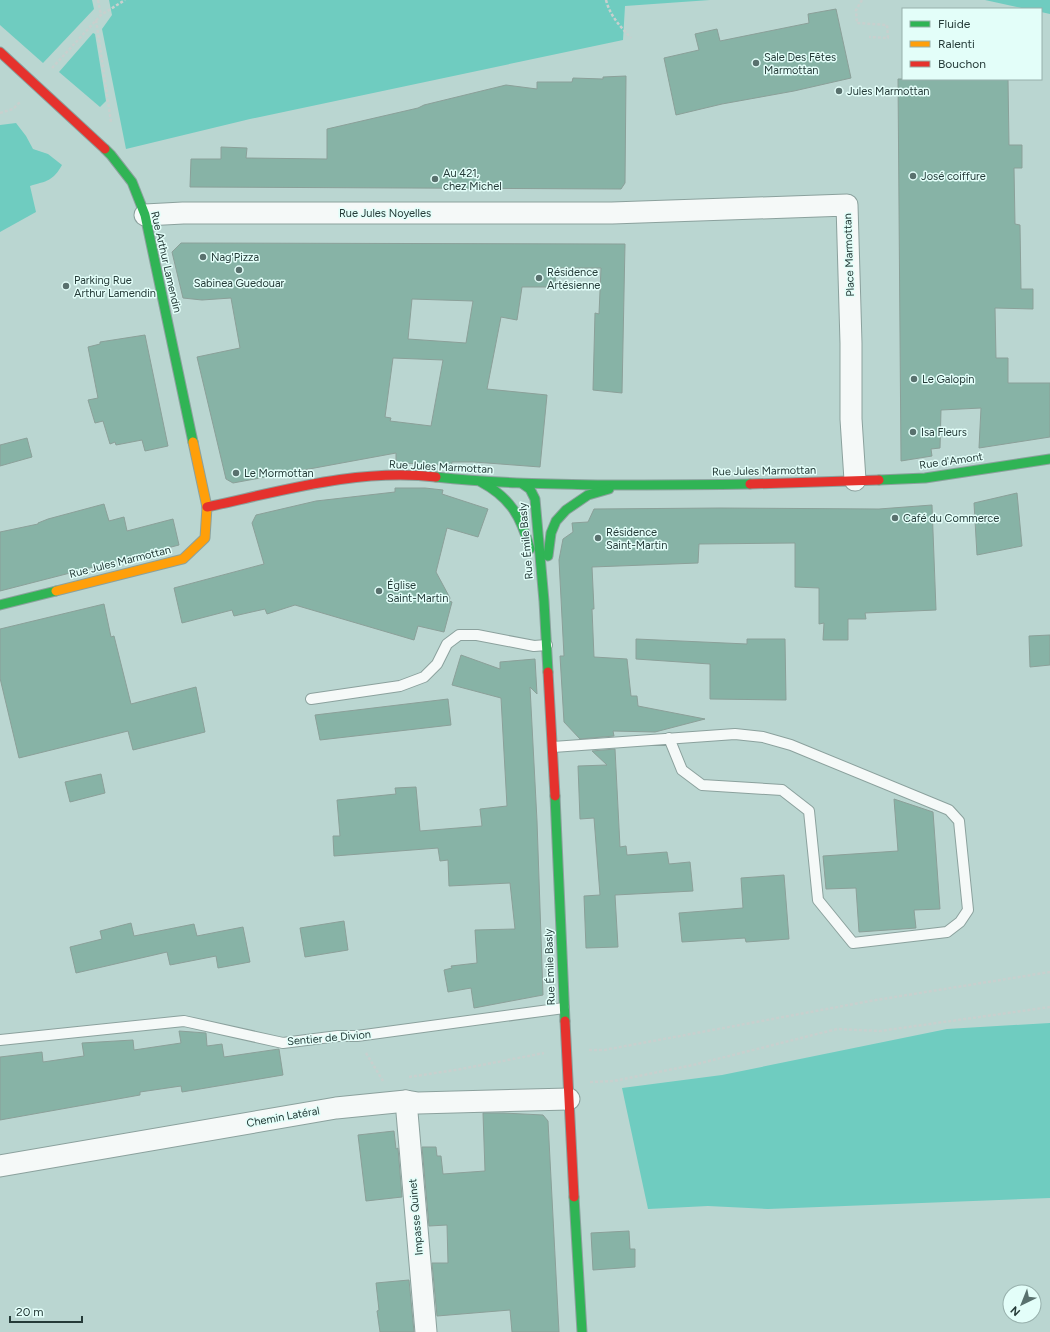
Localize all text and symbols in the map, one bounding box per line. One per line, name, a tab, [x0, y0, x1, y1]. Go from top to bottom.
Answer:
legend	[902, 8, 1042, 80]
text: Fluide	[938, 17, 971, 31]
text: Ralenti	[938, 37, 975, 51]
place label: Sale Des Fêtes Marmottan	[764, 51, 836, 77]
text: Bouchon	[938, 57, 986, 71]
marker: Sale Des Fêtes Marmottan	[751, 58, 761, 68]
place label: Jules Marmottan	[847, 85, 929, 98]
marker: Jules Marmottan	[834, 86, 844, 96]
place label: Au 421, chez Michel	[443, 167, 502, 193]
place label: José coiffure	[921, 170, 986, 183]
marker: José coiffure	[908, 171, 918, 181]
marker: Au 421, chez Michel	[430, 174, 440, 184]
street label: Rue Jules Noyelles	[339, 207, 431, 220]
street label: Rue Arthur Lamendin	[148, 210, 184, 314]
street label: Place Marmottan	[841, 213, 857, 297]
place label: Nag'Pizza	[211, 251, 259, 264]
marker: Nag'Pizza	[198, 252, 208, 262]
marker: Sabinea Guedouar	[234, 265, 244, 275]
place label: Résidence Artésienne	[547, 266, 600, 292]
marker: Résidence Artésienne	[534, 273, 544, 283]
place label: Parking Rue Arthur Lamendin	[74, 274, 156, 300]
place label: Sabinea Guedouar	[194, 277, 285, 290]
marker: Parking Rue Arthur Lamendin	[61, 281, 71, 291]
place label: Le Galopin	[922, 373, 974, 386]
marker: Le Galopin	[909, 374, 919, 384]
place label: Isa Fleurs	[921, 426, 967, 439]
marker: Isa Fleurs	[908, 427, 918, 437]
street label: Rue d'Amont	[918, 450, 984, 472]
street label: Rue Jules Marmottan	[389, 458, 493, 476]
street label: Rue Jules Marmottan	[712, 464, 816, 478]
place label: Le Mormottan	[244, 467, 314, 480]
marker: Le Mormottan	[231, 468, 241, 478]
street label: Rue Émile Basly	[516, 502, 536, 580]
place label: Café du Commerce	[903, 512, 999, 525]
marker: Café du Commerce	[890, 513, 900, 523]
place label: Résidence Saint-Martin	[606, 526, 667, 552]
marker: Résidence Saint-Martin	[593, 533, 603, 543]
street label: Rue Jules Marmottan	[68, 543, 172, 581]
place label: Église Saint-Martin	[387, 579, 448, 605]
marker: Église Saint-Martin	[374, 586, 384, 596]
street label: Rue Émile Basly	[542, 928, 558, 1006]
street label: Sentier de Divion	[287, 1028, 371, 1048]
street label: Chemin Latéral	[245, 1104, 321, 1130]
street label: Impasse Quinet	[406, 1178, 426, 1256]
north arrow	[1002, 1284, 1042, 1324]
scale bar	[10, 1298, 82, 1324]
text: N	[1008, 1303, 1023, 1319]
text: 20 m	[16, 1305, 44, 1319]

